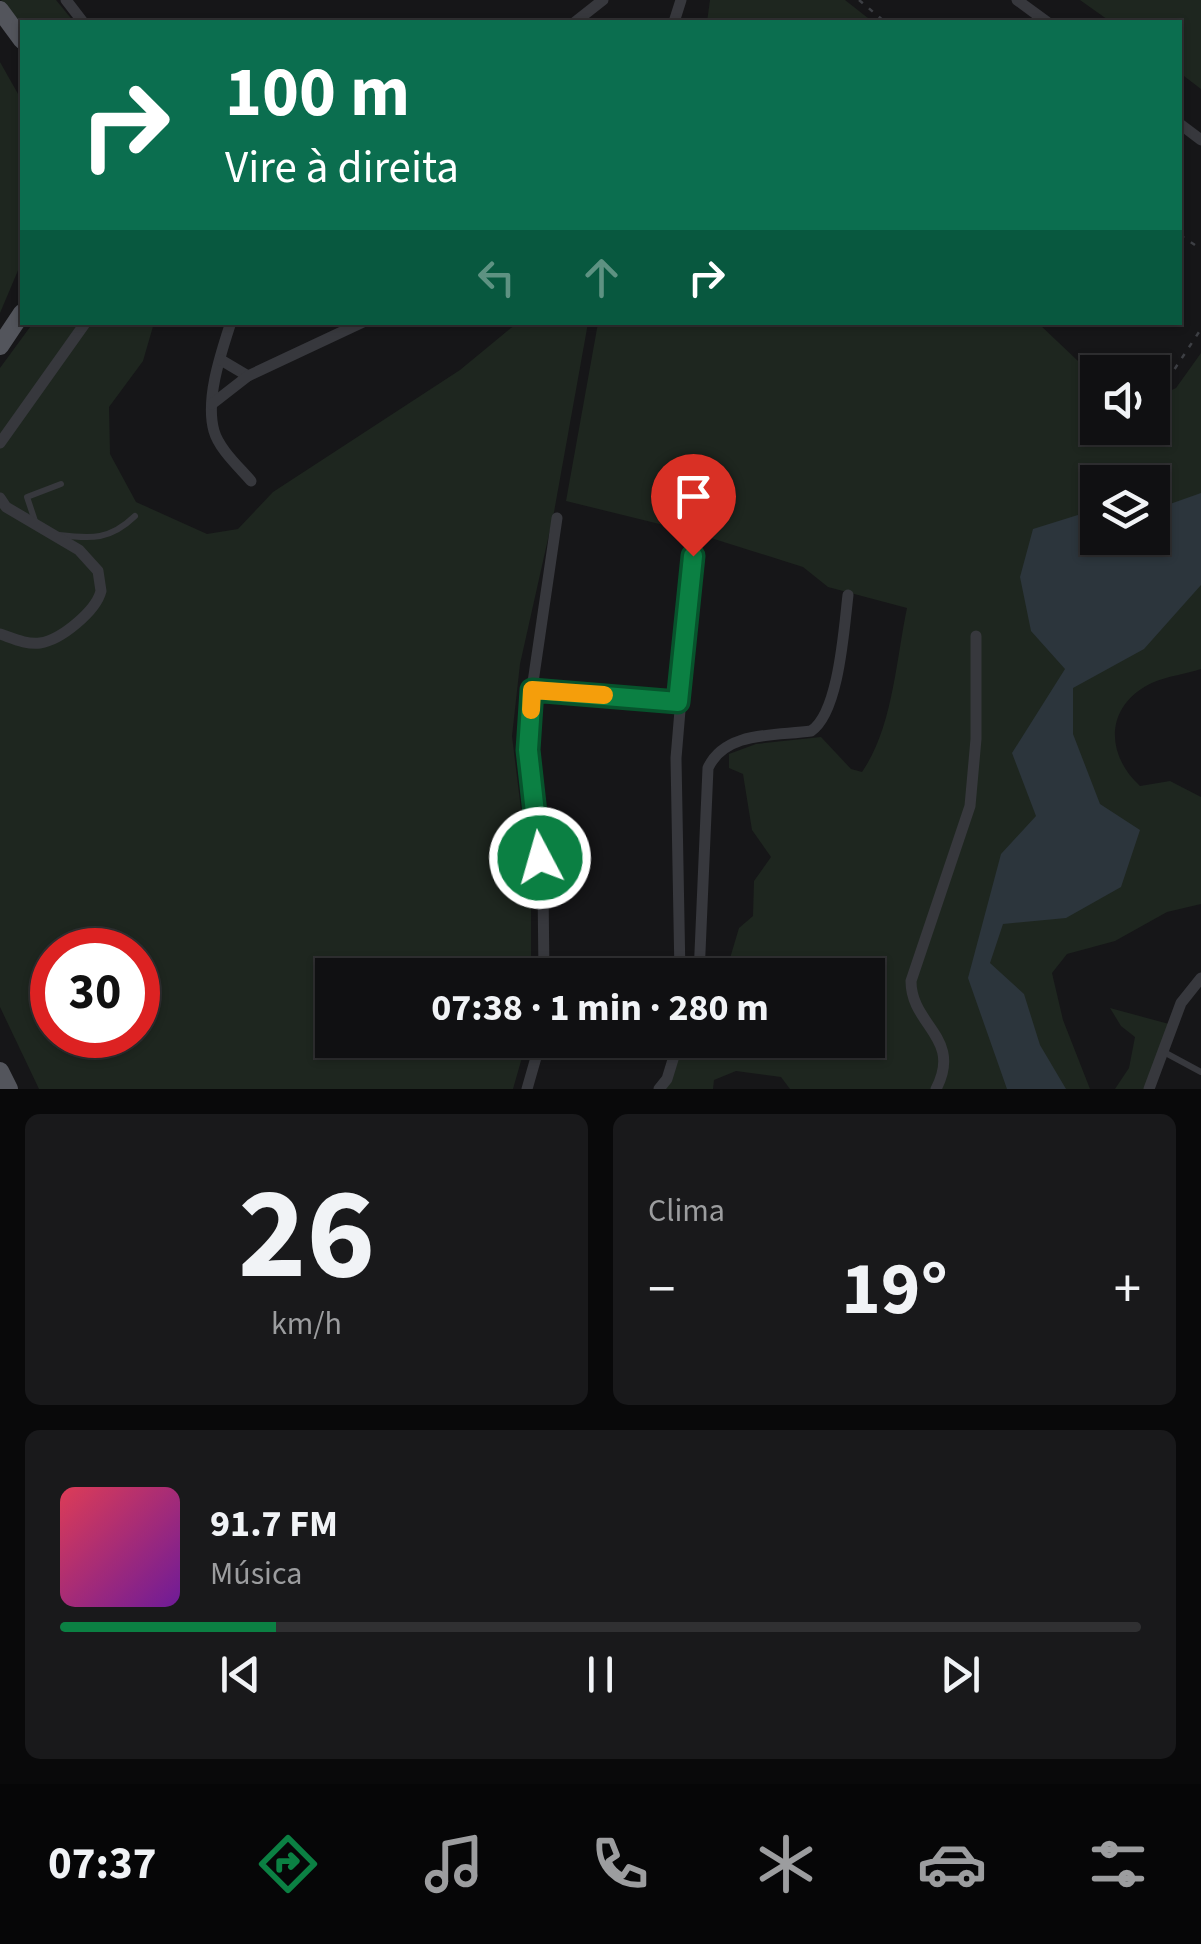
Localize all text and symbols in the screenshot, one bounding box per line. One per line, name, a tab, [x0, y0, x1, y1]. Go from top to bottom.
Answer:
text: 100 m	[225, 43, 410, 143]
icon: right	[60, 60, 190, 190]
text: Vire à direita	[225, 136, 459, 200]
icon: left	[469, 250, 524, 305]
icon: ahead	[574, 250, 629, 305]
icon: right	[679, 250, 734, 305]
map controls	[1080, 355, 1170, 555]
button: sound	[1080, 355, 1170, 445]
pin	[651, 454, 736, 557]
button: layers	[1080, 465, 1170, 555]
icon: arrive	[666, 469, 721, 524]
position arrow	[488, 806, 592, 910]
speed limit sign: 30	[30, 928, 160, 1058]
text: 07:38 · 1 min · 280 m	[431, 981, 769, 1035]
text: 26	[238, 1143, 375, 1328]
text: Clima	[648, 1188, 725, 1234]
text: 19°	[841, 1236, 948, 1343]
text: −	[648, 1251, 675, 1329]
text: +	[1114, 1251, 1141, 1329]
text: km/h	[271, 1301, 342, 1347]
text: 91.7 FM	[210, 1497, 338, 1551]
text: Música	[210, 1551, 302, 1597]
icon: previous	[213, 1647, 268, 1702]
icon: pause	[573, 1647, 628, 1702]
icon: next	[933, 1647, 988, 1702]
icon: directions	[253, 1829, 323, 1899]
icon: music	[419, 1829, 489, 1899]
icon: phone	[585, 1829, 655, 1899]
icon: climate	[751, 1829, 821, 1899]
icon: car	[917, 1829, 987, 1899]
icon: filters	[1083, 1829, 1153, 1899]
text: 07:37	[48, 1832, 157, 1896]

